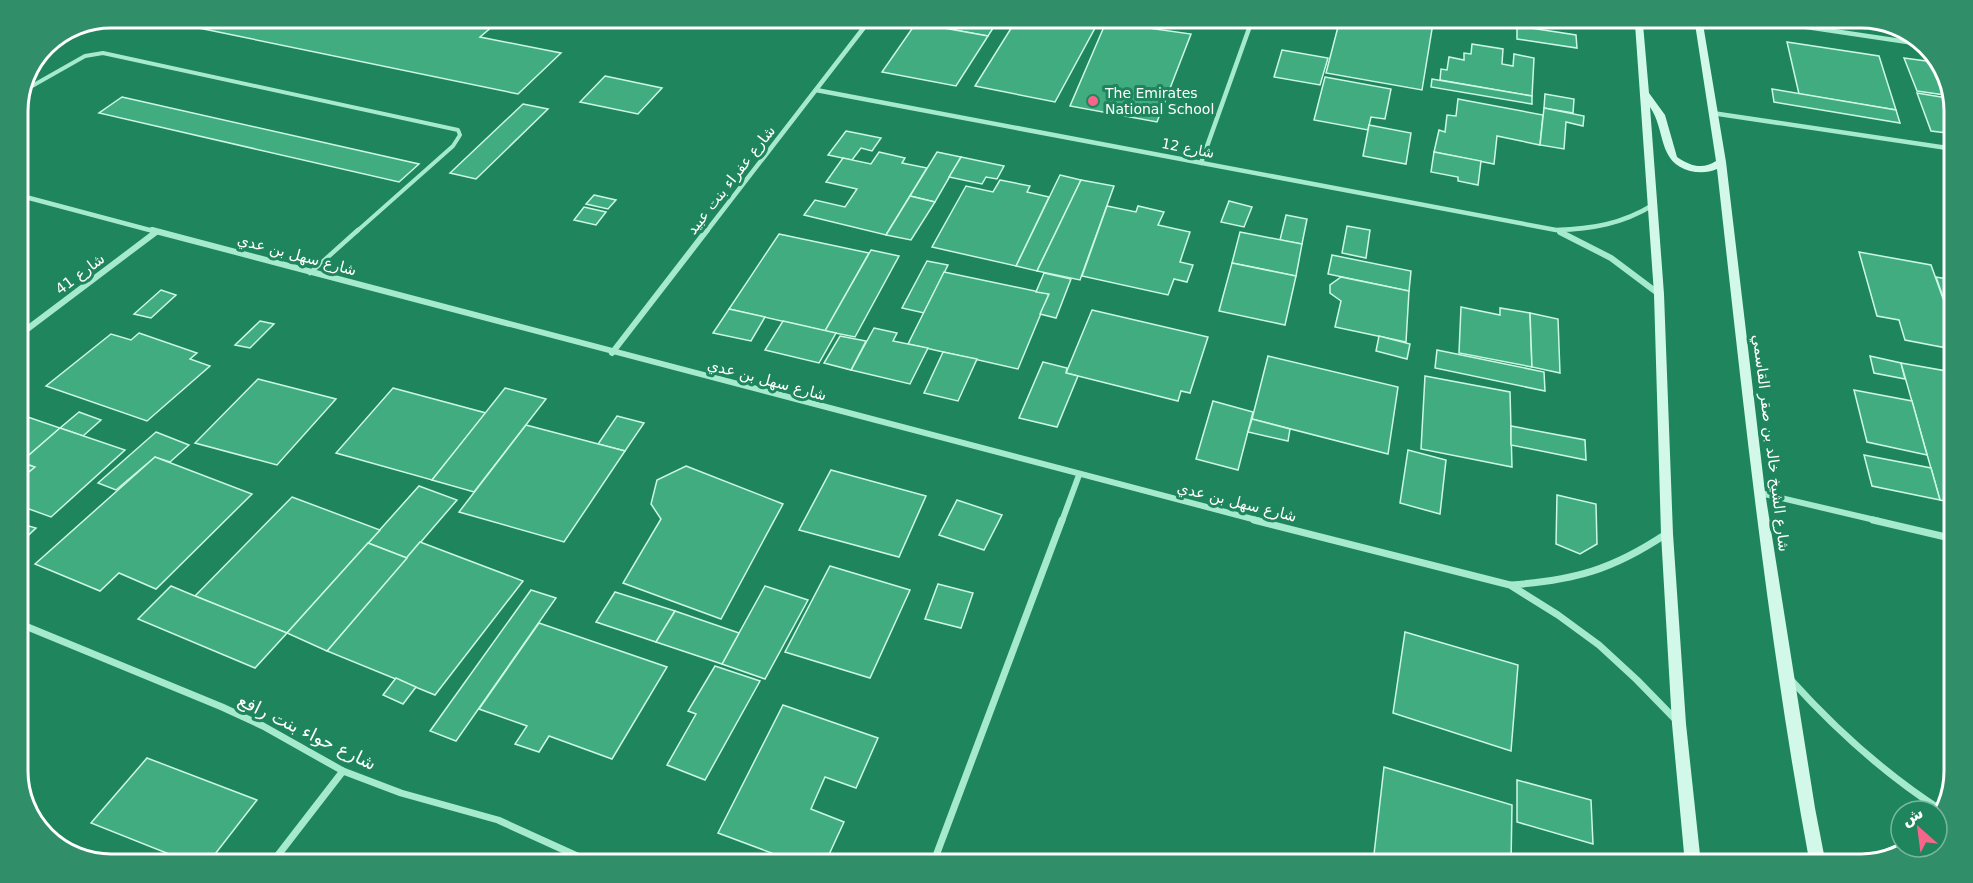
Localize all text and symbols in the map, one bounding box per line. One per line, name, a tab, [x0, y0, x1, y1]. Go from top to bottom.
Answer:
place label: The Emirates National School	[1104, 85, 1214, 117]
marker: The Emirates National School	[1086, 94, 1100, 108]
street label: شارع عفراء بنت عبيد	[683, 122, 779, 238]
street label: شارع 12	[1160, 135, 1216, 162]
street label: شارع سهل بن عدي	[235, 230, 359, 281]
street label: شارع 41	[52, 250, 108, 298]
street label: شارع الشيخ خالد بن صقر القاسمي	[1748, 333, 1793, 553]
street label: شارع سهل بن عدي	[705, 355, 829, 406]
street label: شارع سهل بن عدي	[1175, 478, 1299, 527]
street label: شارع حواء بنت رافع	[234, 689, 380, 775]
north arrow	[1889, 799, 1949, 859]
text: ش	[1898, 803, 1926, 830]

